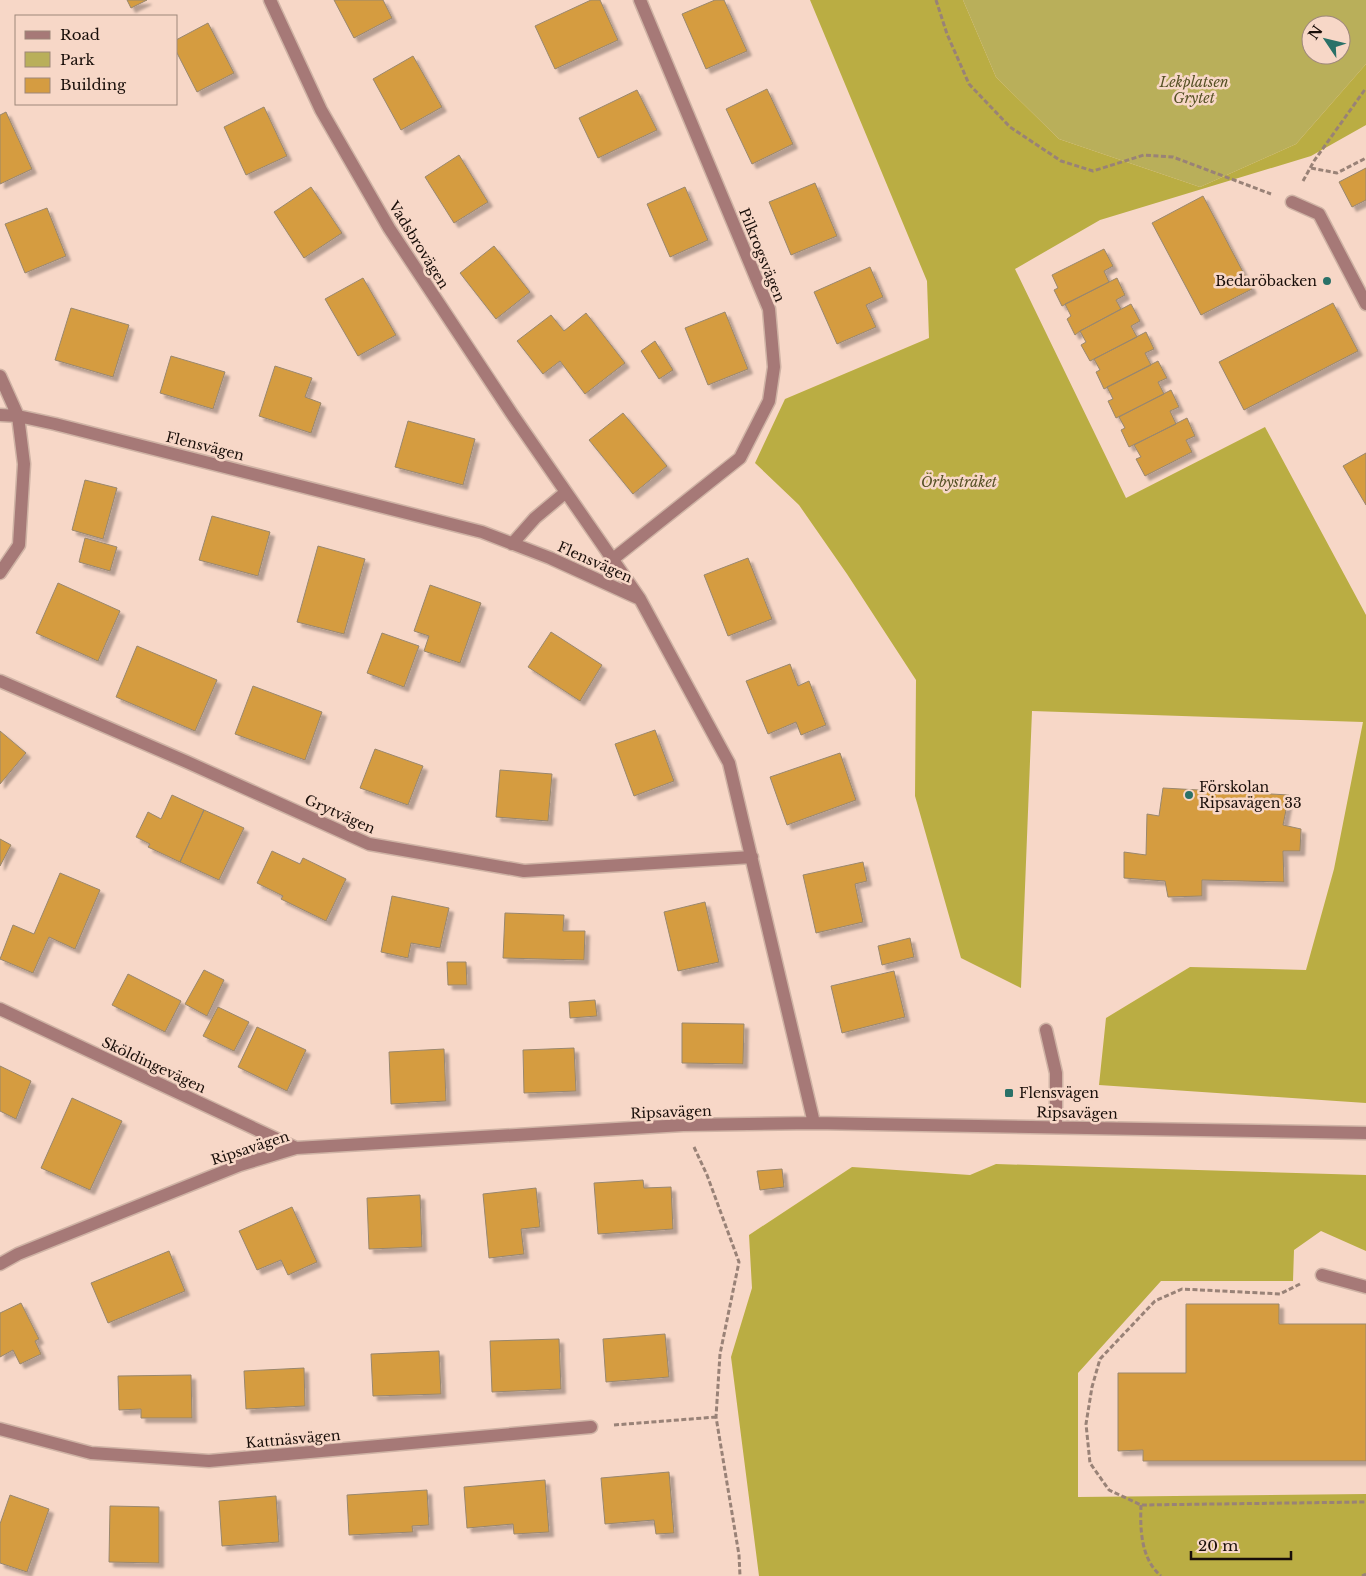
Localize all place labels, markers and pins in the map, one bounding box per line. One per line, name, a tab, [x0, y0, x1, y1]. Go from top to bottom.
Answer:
place label: Bedaröbacken	[1215, 272, 1317, 290]
marker: Bedaröbacken	[1321, 275, 1333, 287]
place label: Förskolan Ripsavägen 33	[1199, 778, 1302, 812]
marker: Förskolan Ripsavägen 33	[1183, 789, 1195, 801]
place label: Flensvägen	[1019, 1084, 1099, 1102]
marker: Flensvägen	[1003, 1087, 1015, 1099]

